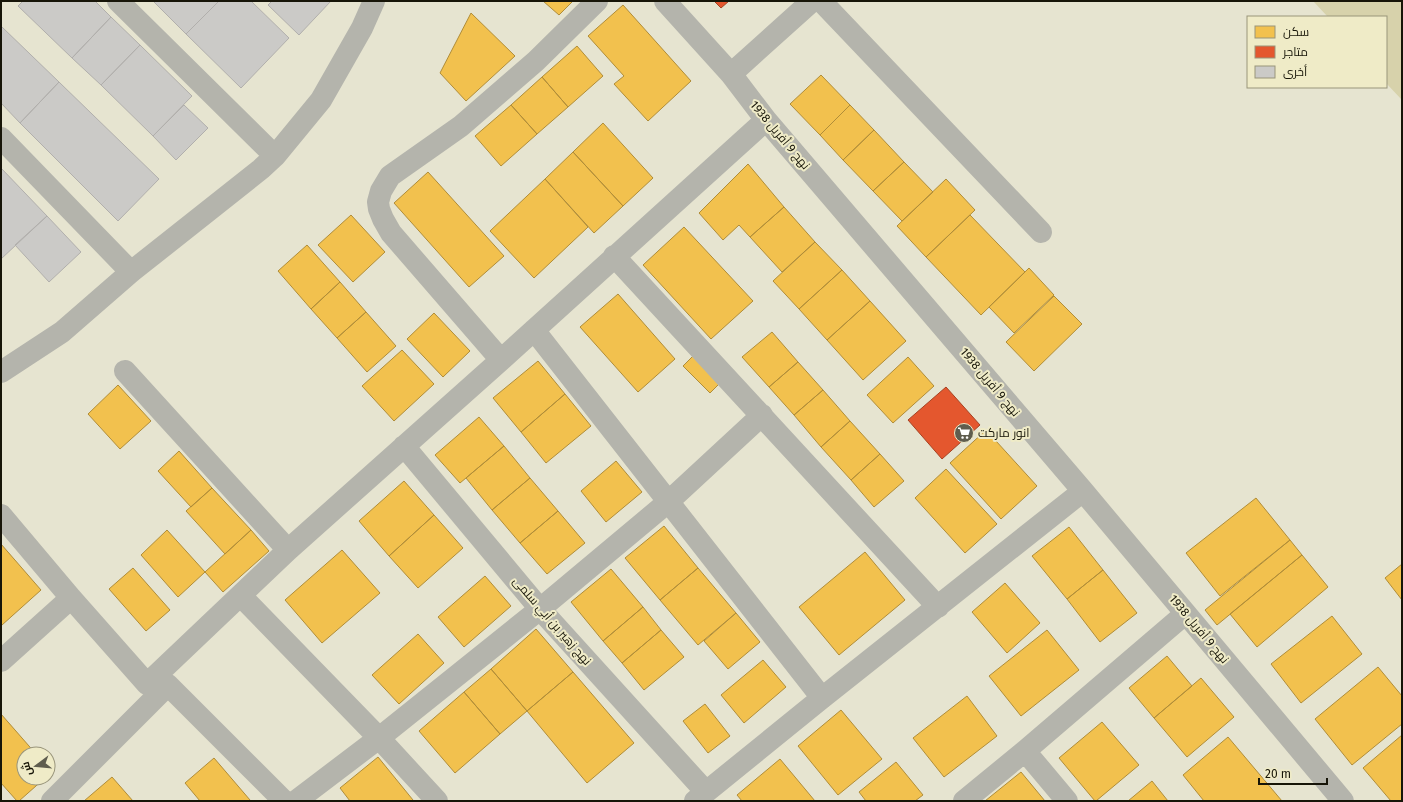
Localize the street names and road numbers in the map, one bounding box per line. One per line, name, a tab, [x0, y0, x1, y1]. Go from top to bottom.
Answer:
street label: نهج 9 أفريل 1938	[747, 97, 813, 173]
street label: نهج 9 أفريل 1938	[957, 344, 1023, 420]
street label: نهج زهير بن أبي سلمى	[508, 573, 595, 670]
street label: نهج 9 أفريل 1938	[1166, 591, 1232, 667]

